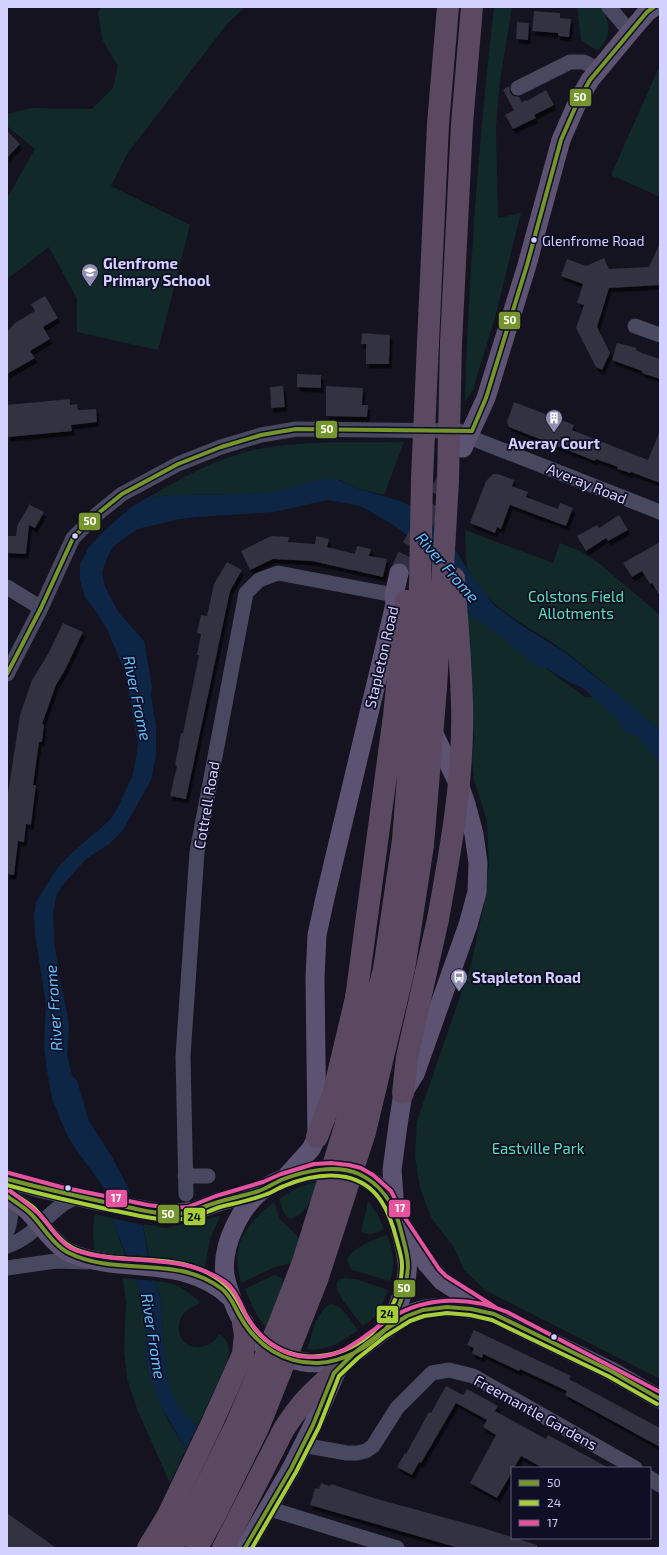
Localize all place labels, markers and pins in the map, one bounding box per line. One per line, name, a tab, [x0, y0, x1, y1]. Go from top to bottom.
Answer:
place label: Glenfrome Road	[542, 232, 644, 249]
marker: Glenfrome Road	[529, 235, 539, 245]
place label: Glenfrome Primary School	[103, 254, 211, 290]
school or university icon: Glenfrome Primary School	[80, 262, 100, 287]
building icon: Averay Court	[544, 408, 564, 433]
place label: Averay Court	[508, 434, 600, 453]
unlabelled marker	[70, 531, 80, 541]
bus stop icon: Stapleton Road	[449, 967, 469, 992]
place label: Stapleton Road	[472, 968, 581, 986]
unlabelled marker	[63, 1183, 73, 1193]
unlabelled marker	[549, 1332, 559, 1342]

